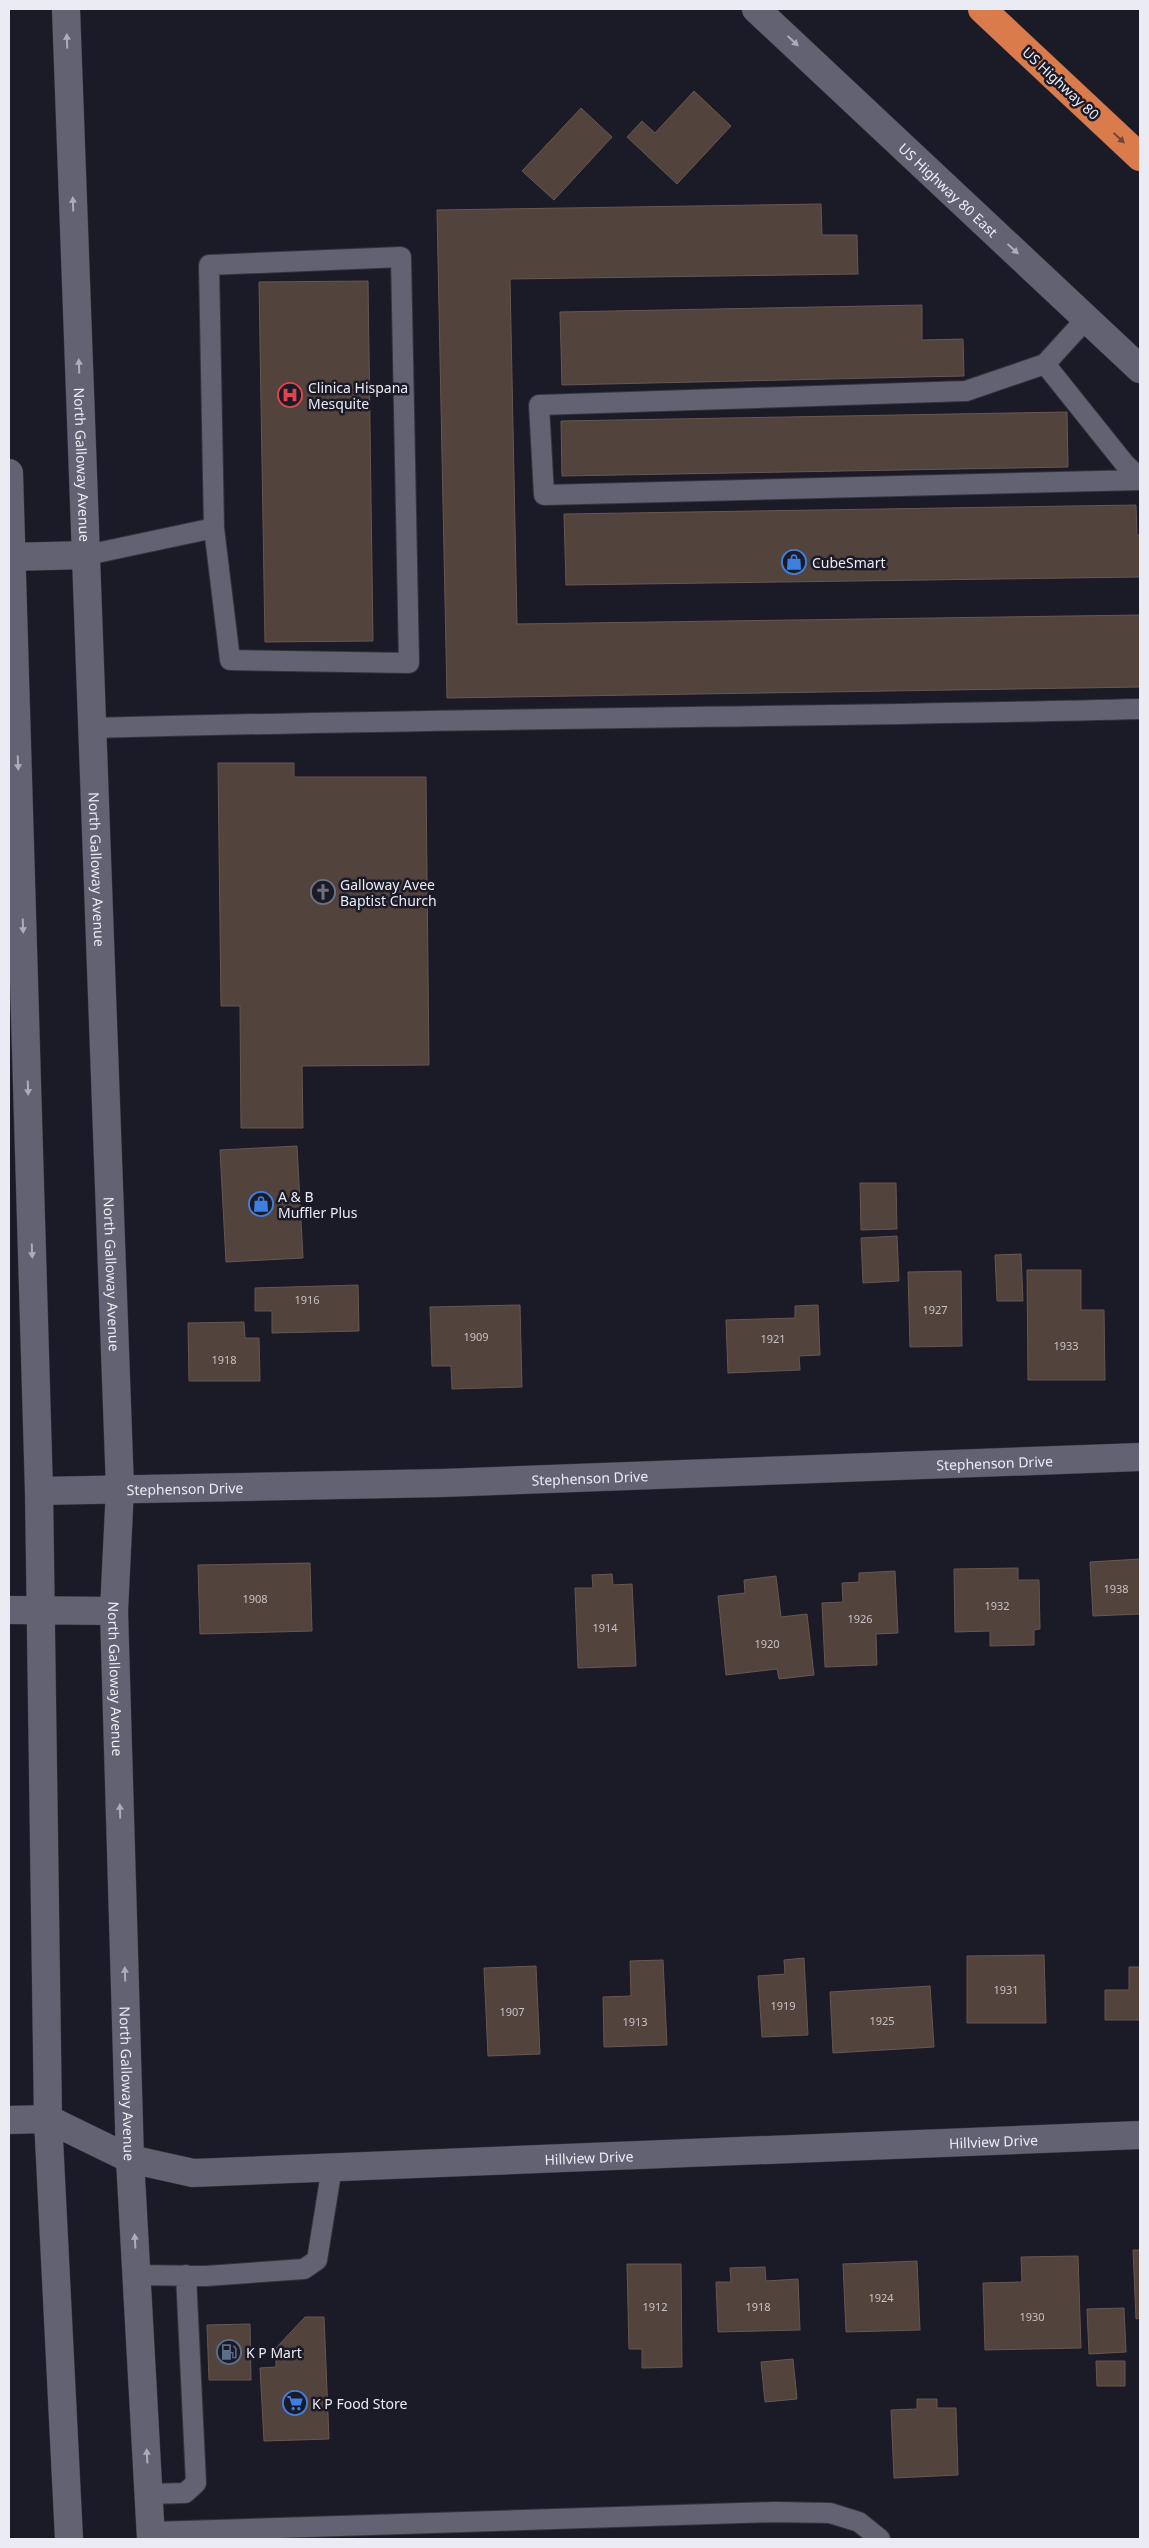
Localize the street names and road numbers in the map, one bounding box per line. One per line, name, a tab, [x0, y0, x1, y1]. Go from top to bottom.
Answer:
street label: US Highway 80	[1019, 42, 1103, 124]
street label: US Highway 80 East	[895, 138, 1002, 241]
street label: North Galloway Avenue	[70, 387, 95, 542]
street label: North Galloway Avenue	[85, 792, 110, 947]
street label: North Galloway Avenue	[100, 1197, 125, 1352]
street label: Stephenson Drive	[936, 1451, 1053, 1474]
street label: Stephenson Drive	[531, 1466, 649, 1489]
street label: Stephenson Drive	[126, 1477, 244, 1499]
street label: North Galloway Avenue	[104, 1601, 128, 1757]
street label: North Galloway Avenue	[116, 2006, 140, 2161]
street label: Hillview Drive	[949, 2130, 1038, 2152]
street label: Hillview Drive	[544, 2146, 634, 2168]

